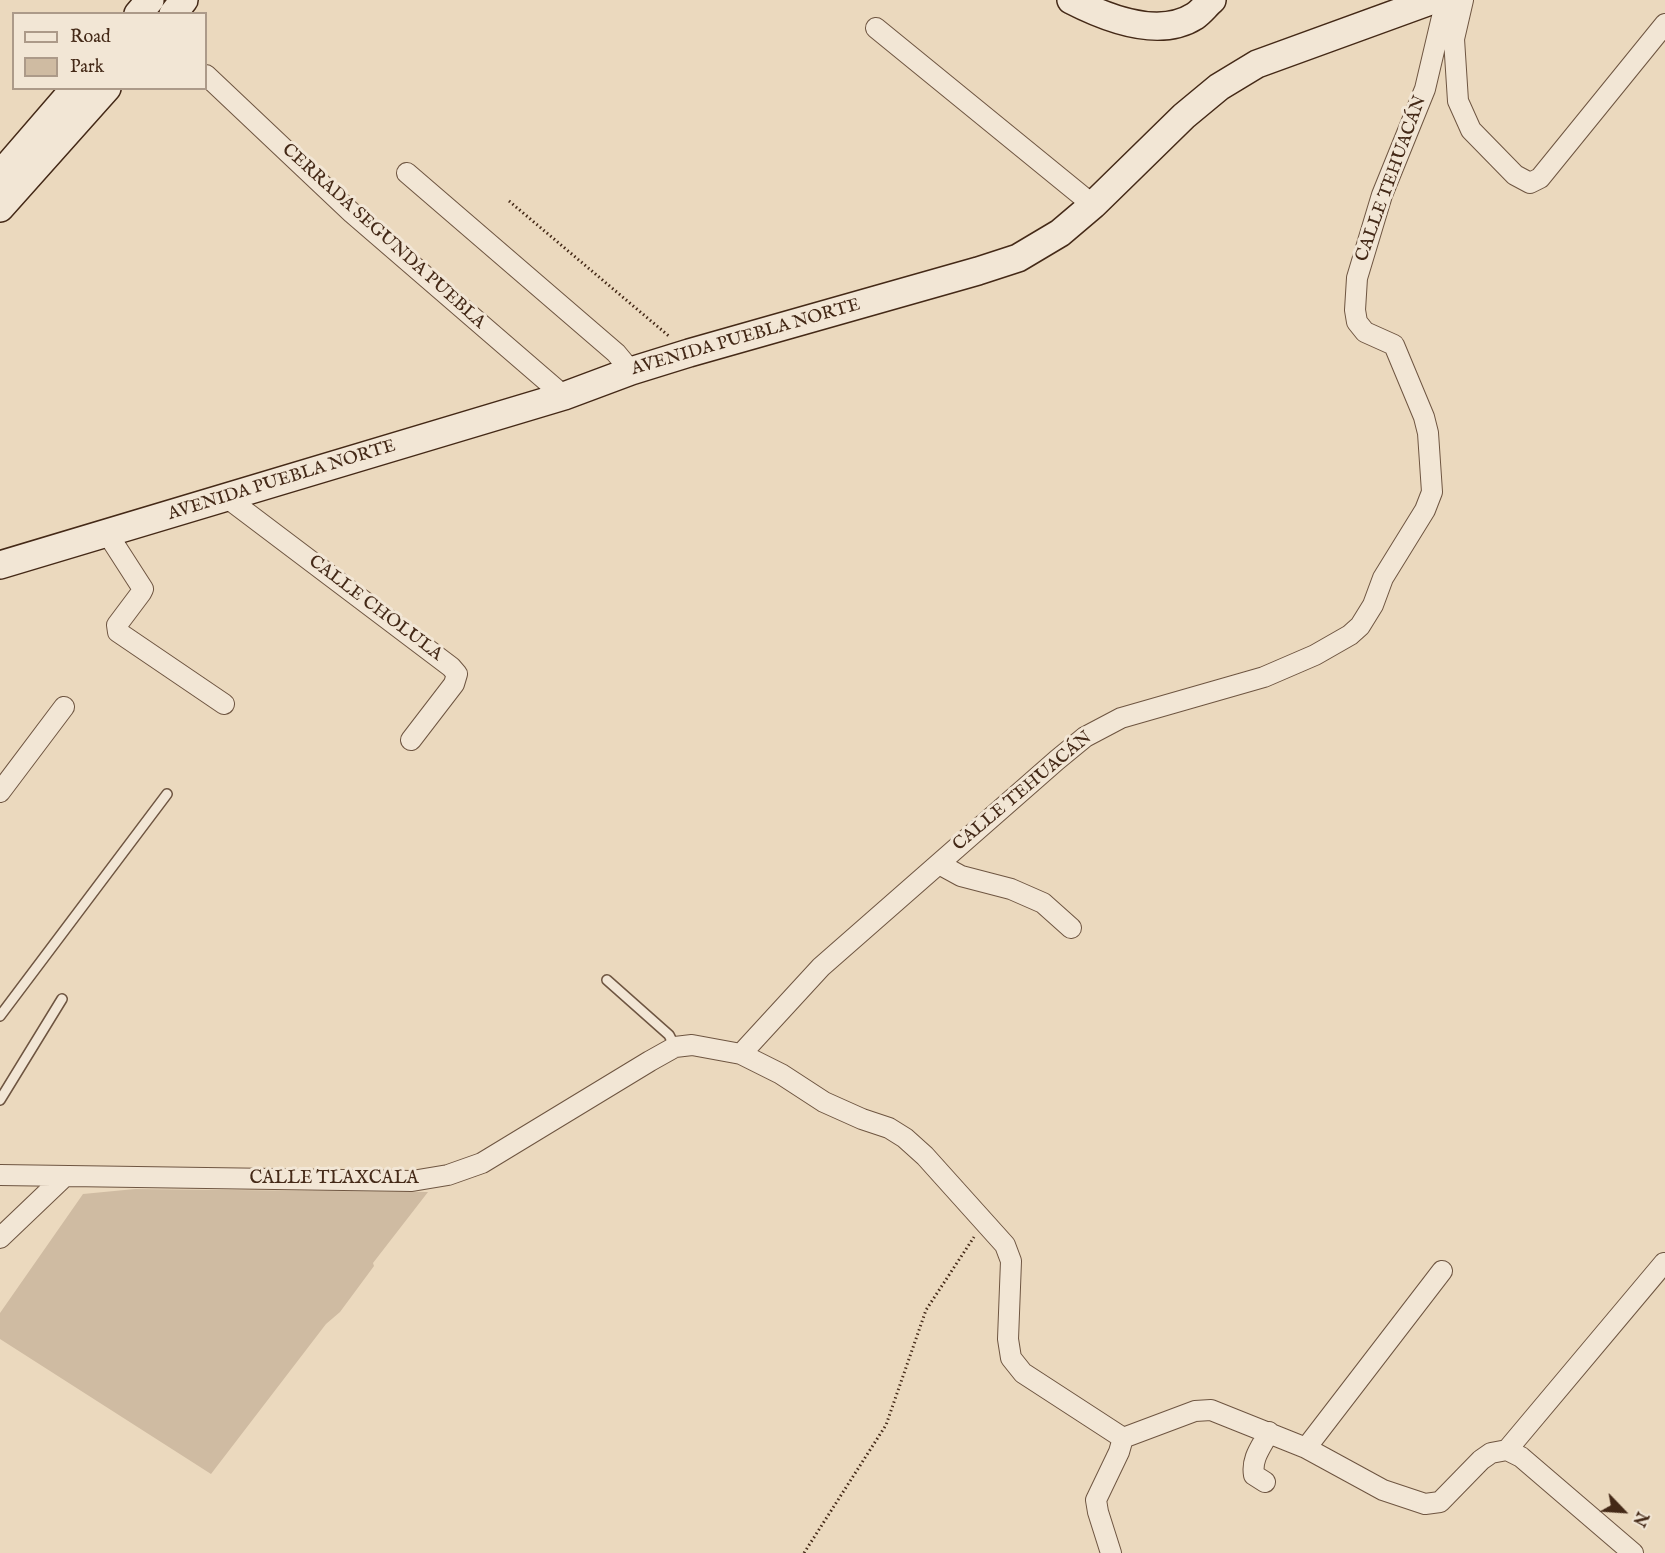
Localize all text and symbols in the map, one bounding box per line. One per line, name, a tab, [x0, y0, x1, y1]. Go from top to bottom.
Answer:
legend	[12, 12, 207, 90]
text: Road	[70, 26, 111, 49]
text: Park	[70, 56, 104, 79]
street label: CALLE TEHUACÁN	[1352, 93, 1432, 265]
street label: CERRADA SEGUNDA PUEBLA	[277, 140, 489, 334]
street label: AVENIDA PUEBLA NORTE	[629, 295, 863, 381]
street label: AVENIDA PUEBLA NORTE	[166, 436, 398, 526]
street label: CALLE CHOLULA	[304, 552, 446, 666]
street label: CALLE TEHUACÁN	[949, 728, 1097, 856]
street label: CALLE TLAXCALA	[249, 1168, 419, 1190]
north arrow	[1593, 1481, 1653, 1541]
text: N	[1627, 1508, 1651, 1529]

